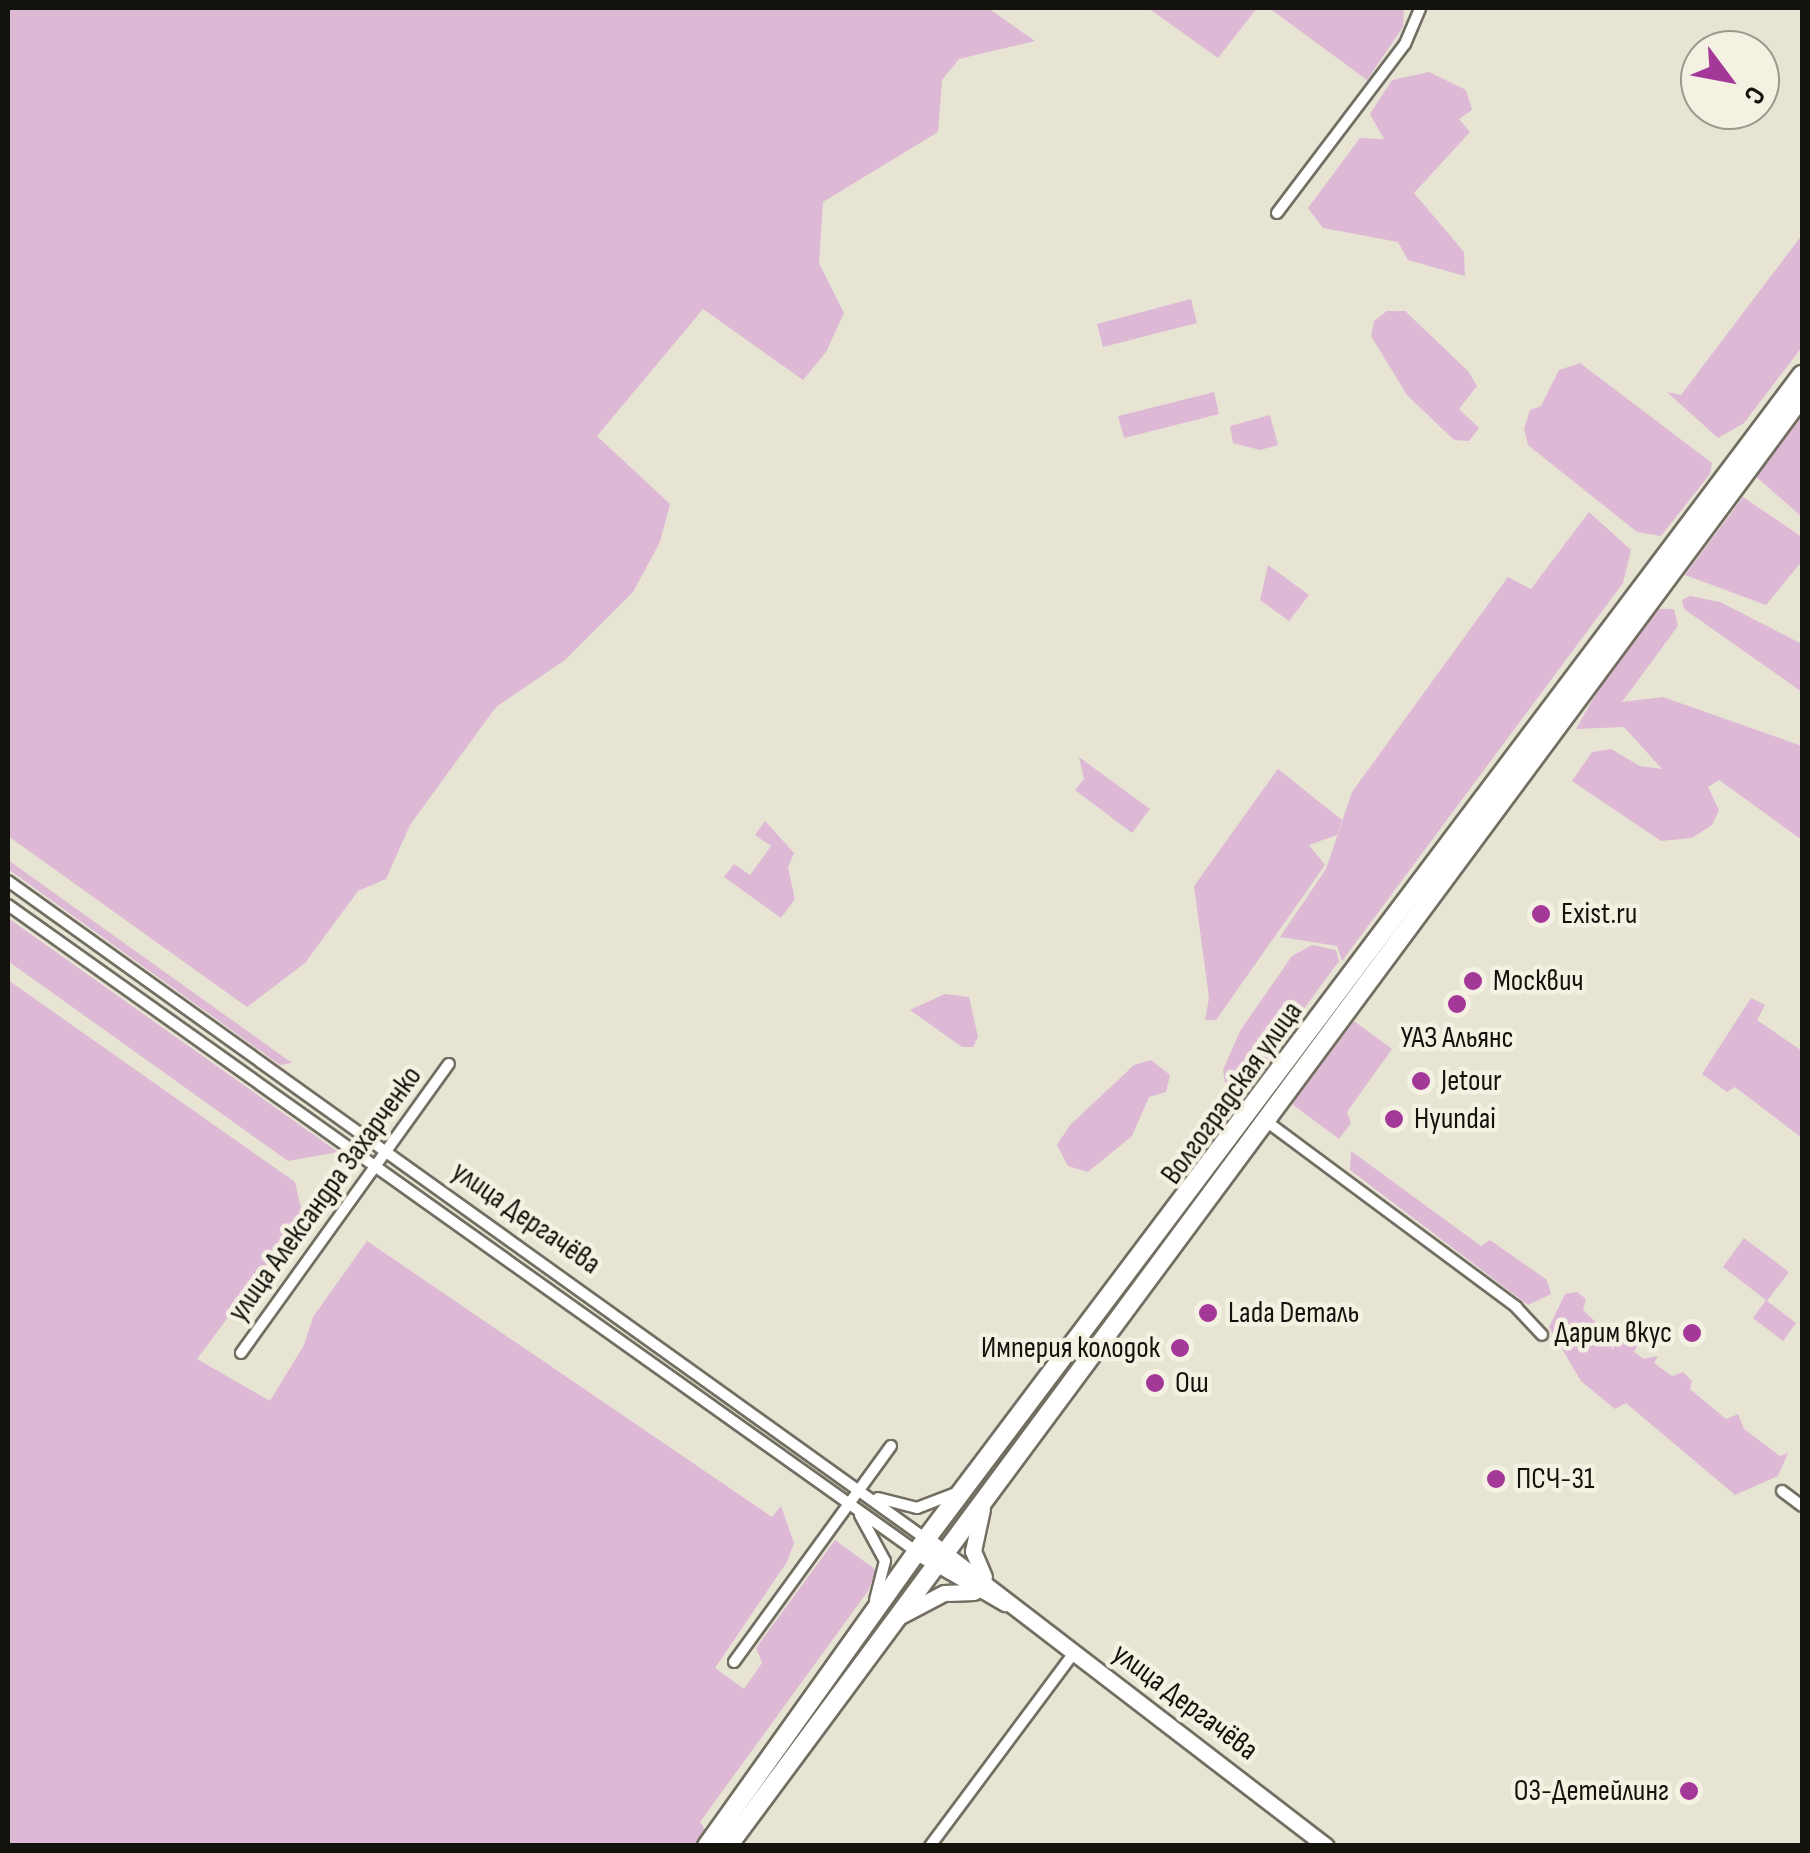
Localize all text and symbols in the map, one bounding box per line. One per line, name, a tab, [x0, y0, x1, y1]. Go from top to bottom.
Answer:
north arrow	[1680, 30, 1780, 130]
text: С	[1736, 80, 1772, 110]
place label: Exist.ru	[1561, 896, 1637, 932]
marker: Exist.ru	[1530, 903, 1552, 925]
place label: Москвич	[1493, 963, 1584, 999]
marker: Москвич	[1462, 970, 1484, 992]
marker: УАЗ Альянс	[1446, 993, 1468, 1015]
street label: Волгоградская улица	[1154, 995, 1310, 1191]
place label: УАЗ Альянс	[1400, 1020, 1514, 1056]
street label: улица Александра Захарченко	[220, 1059, 430, 1329]
place label: Jetour	[1441, 1063, 1502, 1099]
marker: Jetour	[1410, 1070, 1432, 1092]
place label: Hyundai	[1414, 1101, 1496, 1137]
marker: Hyundai	[1383, 1108, 1405, 1130]
street label: улица Дергачёва	[445, 1154, 607, 1282]
place label: Lada Dеталь	[1228, 1295, 1359, 1331]
marker: Lada Dеталь	[1197, 1302, 1219, 1324]
place label: Дарим вкус	[1555, 1315, 1672, 1351]
marker: Дарим вкус	[1681, 1322, 1703, 1344]
place label: Империя колодок	[981, 1330, 1160, 1366]
marker: Империя колодок	[1169, 1337, 1191, 1359]
place label: Ош	[1175, 1365, 1209, 1401]
marker: Ош	[1144, 1372, 1166, 1394]
place label: ПСЧ-31	[1516, 1461, 1594, 1497]
marker: ПСЧ-31	[1485, 1468, 1507, 1490]
street label: улица Дергачёва	[1105, 1636, 1265, 1768]
place label: О3-Детейлинг	[1514, 1773, 1669, 1809]
marker: О3-Детейлинг	[1678, 1780, 1700, 1802]

